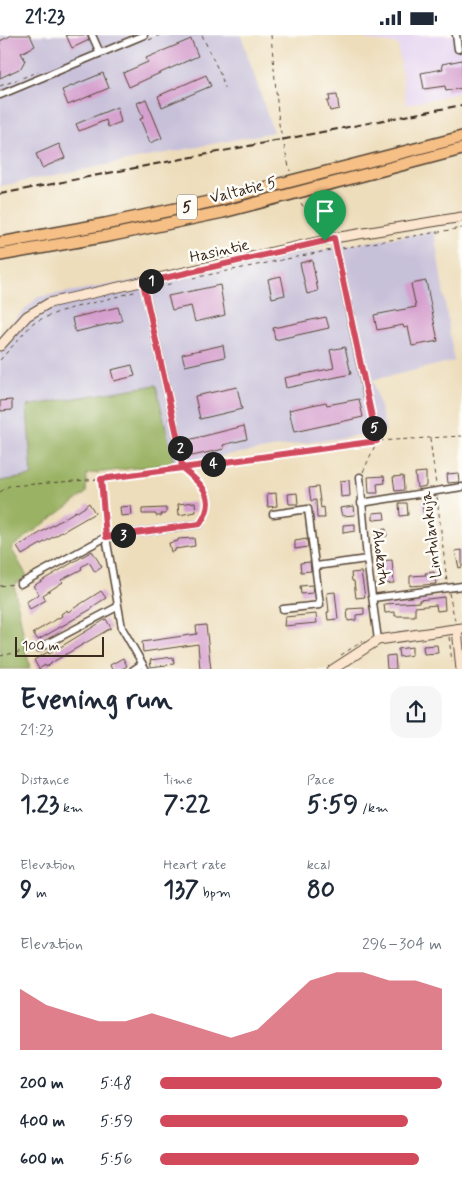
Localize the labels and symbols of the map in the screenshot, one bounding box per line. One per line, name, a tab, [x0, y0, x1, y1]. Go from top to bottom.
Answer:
street label: Valtatie 5	[208, 172, 279, 209]
pin	[304, 190, 346, 241]
road number: 5	[177, 195, 197, 219]
street label: Hasintie	[188, 234, 251, 268]
pin: 1	[138, 269, 164, 293]
pin: 5	[362, 415, 386, 441]
pin: 2	[168, 435, 192, 461]
pin: 4	[200, 451, 226, 477]
street label: Lintulankuja	[416, 490, 447, 579]
pin: 3	[110, 523, 136, 547]
street label: Ahokatu	[367, 528, 394, 587]
scale bar	[15, 635, 104, 658]

